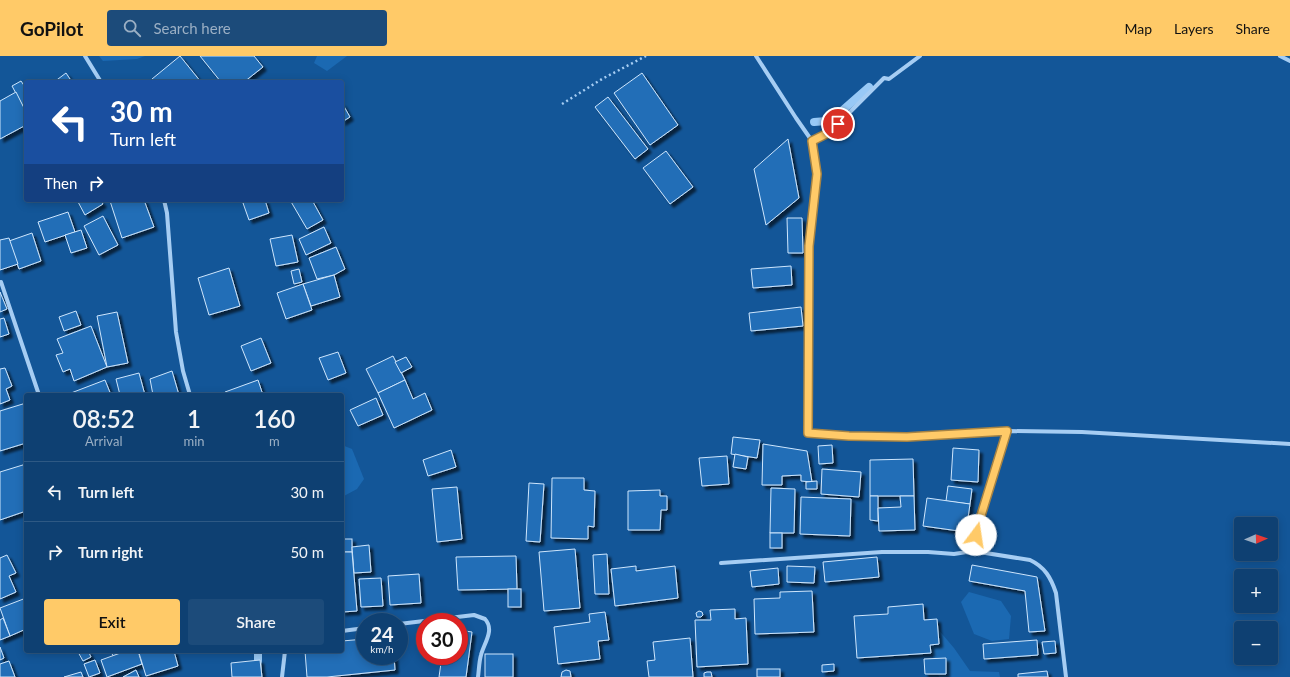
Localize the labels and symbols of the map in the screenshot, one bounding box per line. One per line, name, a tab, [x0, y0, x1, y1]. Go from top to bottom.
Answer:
pin	[821, 107, 855, 141]
position arrow	[955, 514, 997, 556]
north arrow	[1234, 517, 1278, 561]
speed limit sign: 30	[416, 613, 468, 665]

